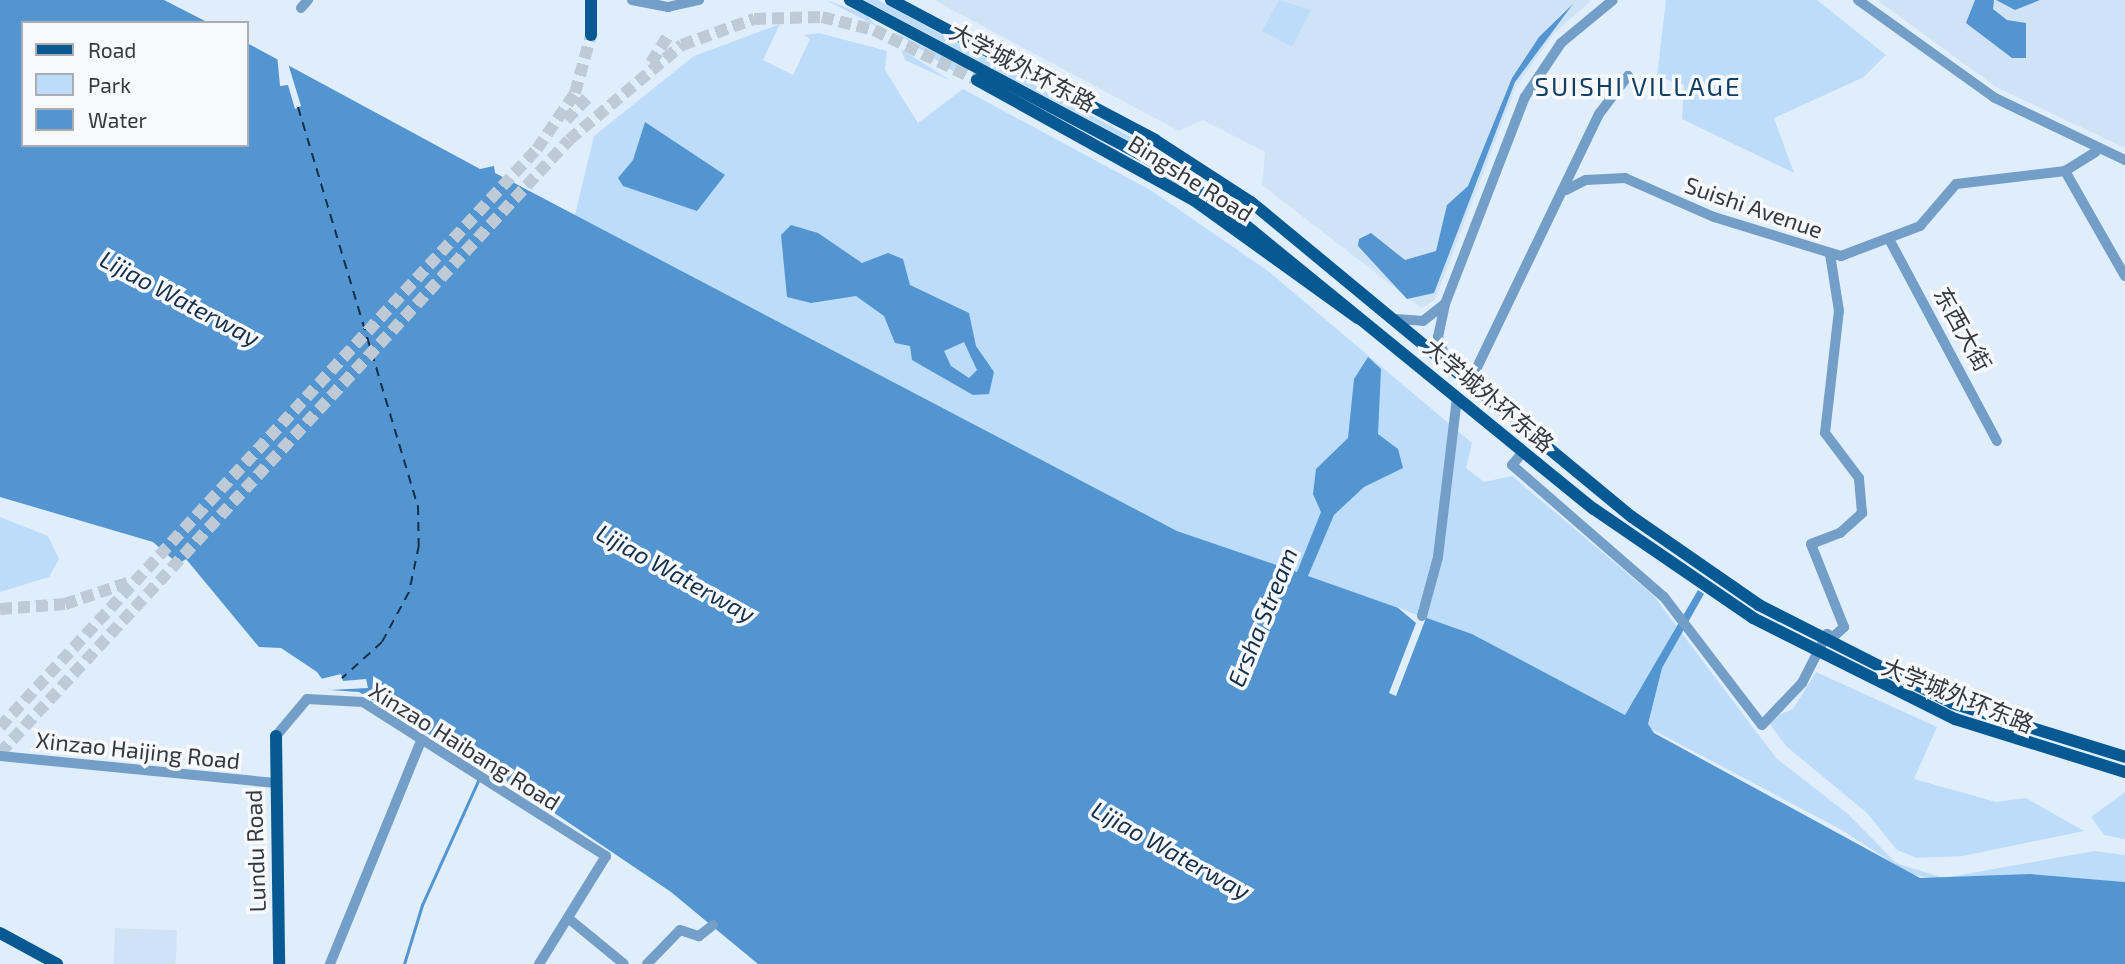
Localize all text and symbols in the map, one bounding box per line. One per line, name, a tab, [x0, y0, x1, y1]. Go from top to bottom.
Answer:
street label: 大学城外环东路	[945, 17, 1101, 117]
legend	[21, 21, 248, 147]
text: Road	[88, 37, 136, 62]
district label: SUISHI VILLAGE	[1536, 70, 1740, 102]
text: Park	[88, 72, 131, 97]
text: Water	[88, 107, 147, 132]
street label: Bingshe Road	[1124, 129, 1258, 227]
street label: Suishi Avenue	[1681, 170, 1827, 244]
water label: Lijiao Waterway	[95, 244, 265, 352]
street label: 东西大街	[1929, 282, 1997, 376]
street label: 大学城外环东路	[1418, 333, 1560, 457]
water label: Lijiao Waterway	[592, 517, 760, 629]
water label: Ersha Stream	[1221, 543, 1303, 691]
street label: 大学城外环东路	[1878, 652, 2038, 738]
street label: Xinzao Haibang Road	[365, 676, 565, 816]
street label: Xinzao Haijing Road	[35, 726, 241, 774]
street label: Lundu Road	[239, 789, 271, 913]
water label: Lijiao Waterway	[1087, 794, 1255, 906]

